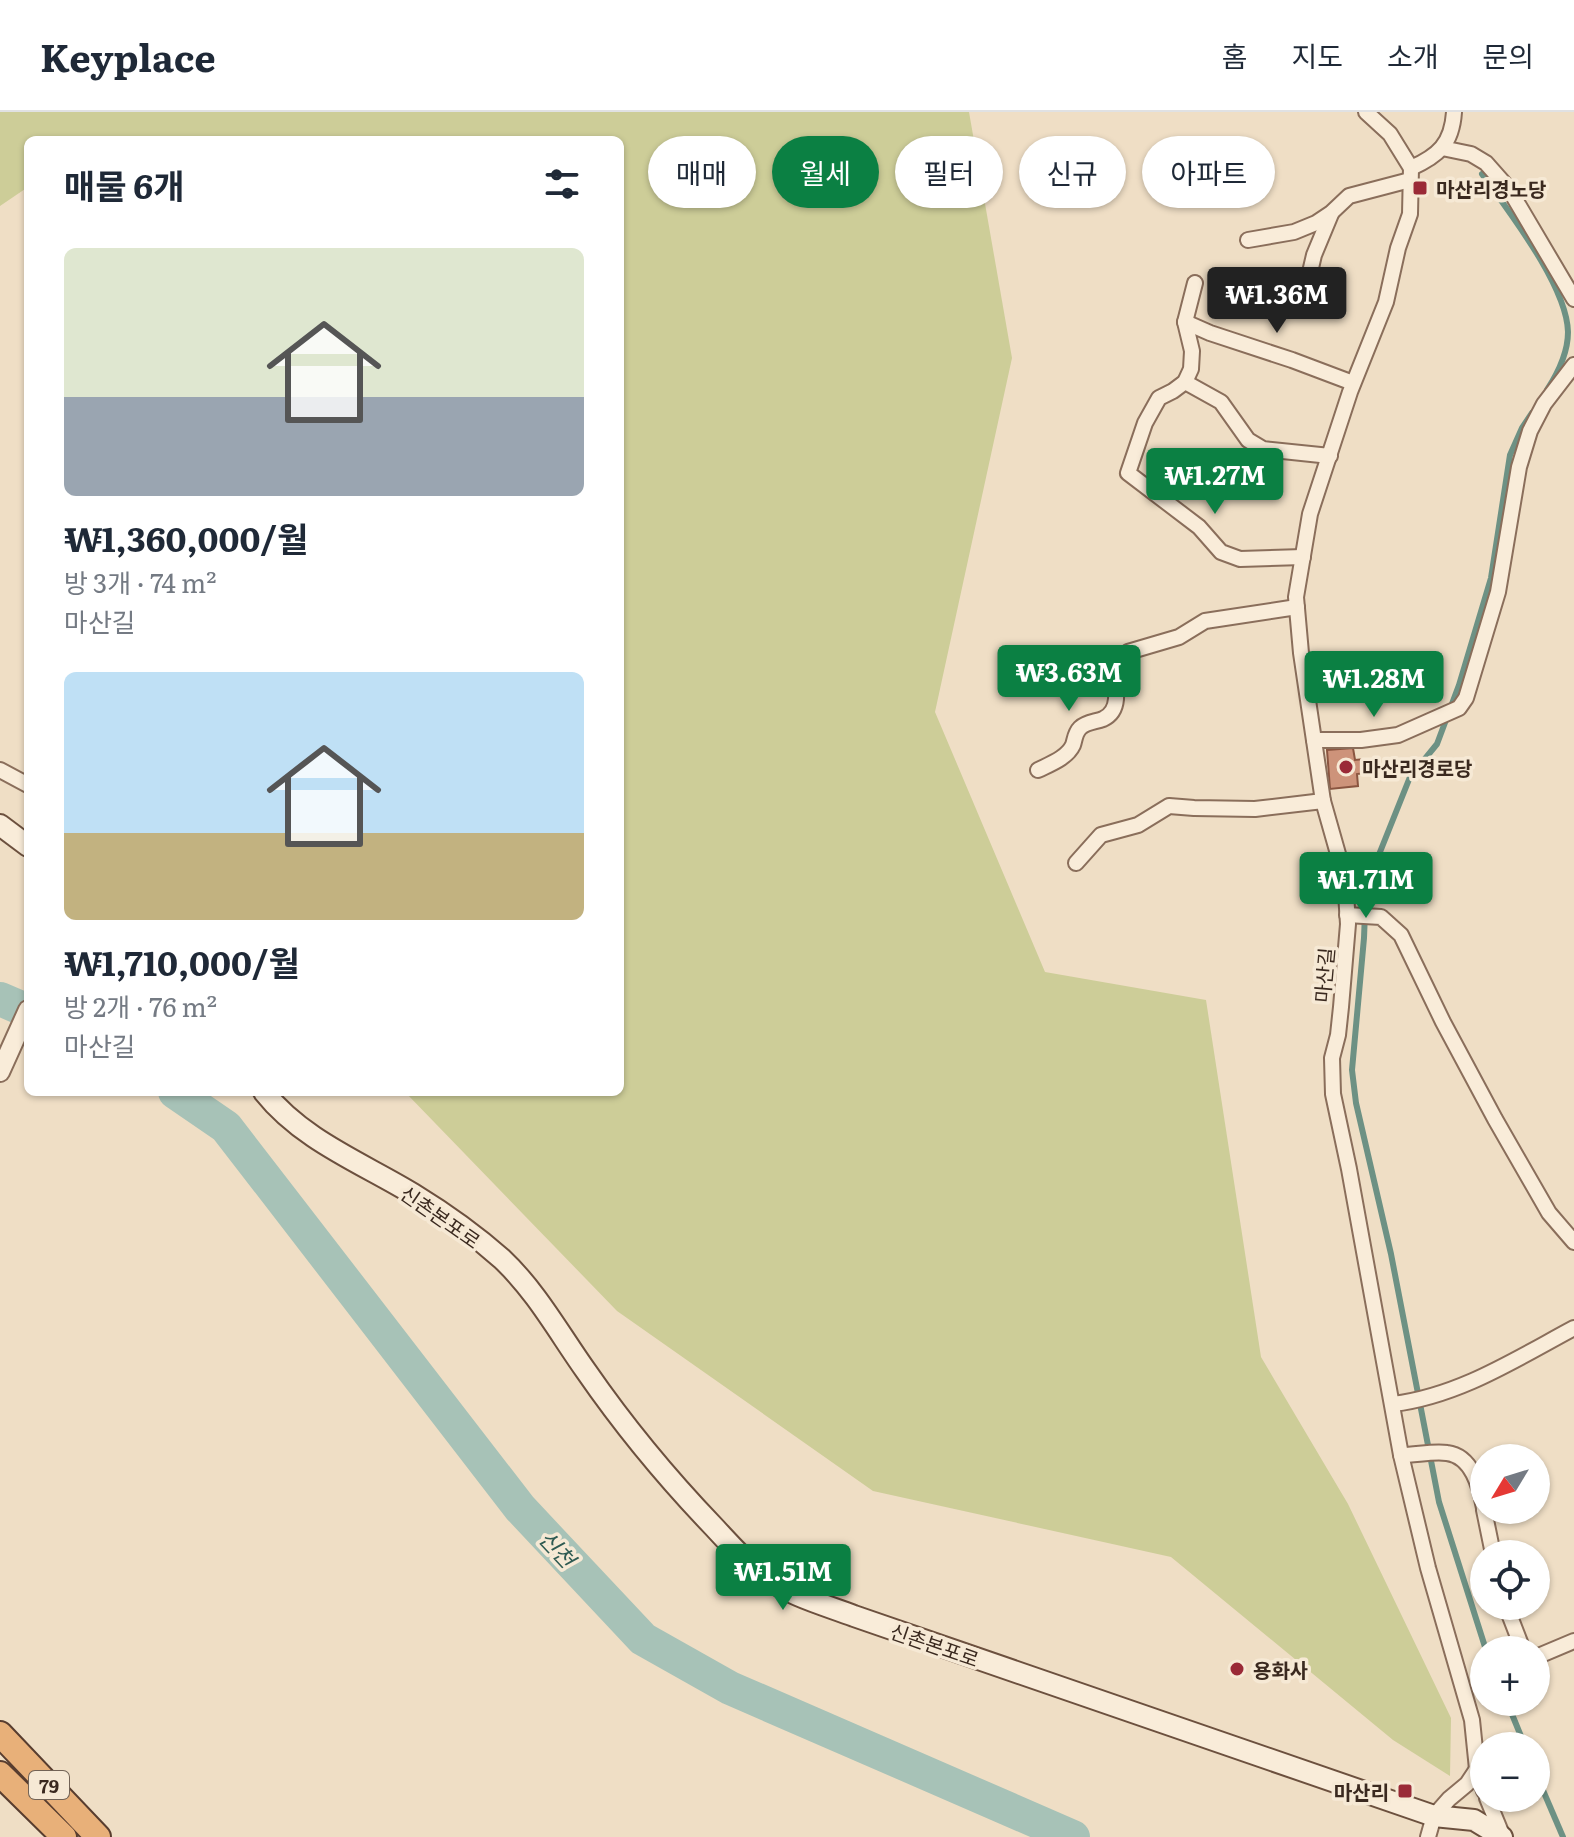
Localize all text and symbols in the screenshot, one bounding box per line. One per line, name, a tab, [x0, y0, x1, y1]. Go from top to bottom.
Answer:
text: Keyplace	[40, 27, 216, 84]
text: 홈	[1222, 34, 1247, 76]
text: 지도	[1291, 34, 1343, 76]
text: 소개	[1387, 34, 1438, 76]
text: 문의	[1482, 34, 1534, 76]
chip: 매매	[648, 136, 756, 208]
chip: 월세	[772, 136, 879, 208]
chip: 필터	[895, 136, 1003, 208]
chip: 신규	[1019, 136, 1126, 208]
chip: 아파트	[1142, 136, 1275, 208]
text: 매물 6개	[64, 159, 185, 209]
icon: filters	[540, 162, 584, 206]
place label: 마산리경노당	[1436, 173, 1546, 203]
marker: 마산리경노당	[1411, 179, 1429, 197]
pin: ₩1.36M	[1212, 267, 1342, 335]
text: ₩1.36M	[1225, 273, 1329, 312]
icon: home	[252, 300, 396, 444]
pin: ₩1.27M	[1150, 448, 1280, 516]
text: ₩1.27M	[1164, 454, 1266, 493]
text: ₩1,360,000/월	[64, 512, 308, 562]
text: 방 3개 · 74 m²	[64, 562, 217, 601]
text: 마산길	[64, 601, 136, 640]
pin: ₩3.63M	[1004, 645, 1134, 713]
text: ₩3.63M	[1016, 651, 1123, 690]
pin: ₩1.28M	[1309, 651, 1439, 719]
text: ₩1.28M	[1323, 657, 1425, 696]
icon: home	[252, 724, 396, 868]
place label: 마산리경로당	[1362, 752, 1472, 782]
marker: 마산리경로당	[1337, 758, 1355, 776]
pin: ₩1.71M	[1301, 852, 1431, 920]
text: ₩1.71M	[1318, 858, 1414, 897]
text: ₩1,710,000/월	[64, 936, 300, 986]
street label: 마산길	[1306, 946, 1340, 1004]
text: 방 2개 · 76 m²	[64, 986, 217, 1025]
text: 마산길	[64, 1025, 136, 1064]
street label: 신촌본포로	[395, 1177, 487, 1255]
north arrow	[1470, 1444, 1550, 1524]
map controls	[1470, 1444, 1550, 1812]
water label: 신천	[532, 1522, 586, 1576]
button: locate	[1470, 1540, 1550, 1620]
pin: ₩1.51M	[718, 1544, 848, 1612]
text: ₩1.51M	[734, 1550, 832, 1589]
street label: 신촌본포로	[887, 1615, 983, 1673]
button: +	[1470, 1636, 1550, 1716]
place label: 용화사	[1253, 1654, 1308, 1684]
marker: 용화사	[1228, 1660, 1246, 1678]
button: −	[1470, 1732, 1550, 1812]
road number: 79	[29, 1771, 69, 1799]
place label: 마산리	[1334, 1776, 1389, 1806]
marker: 마산리	[1396, 1782, 1414, 1800]

